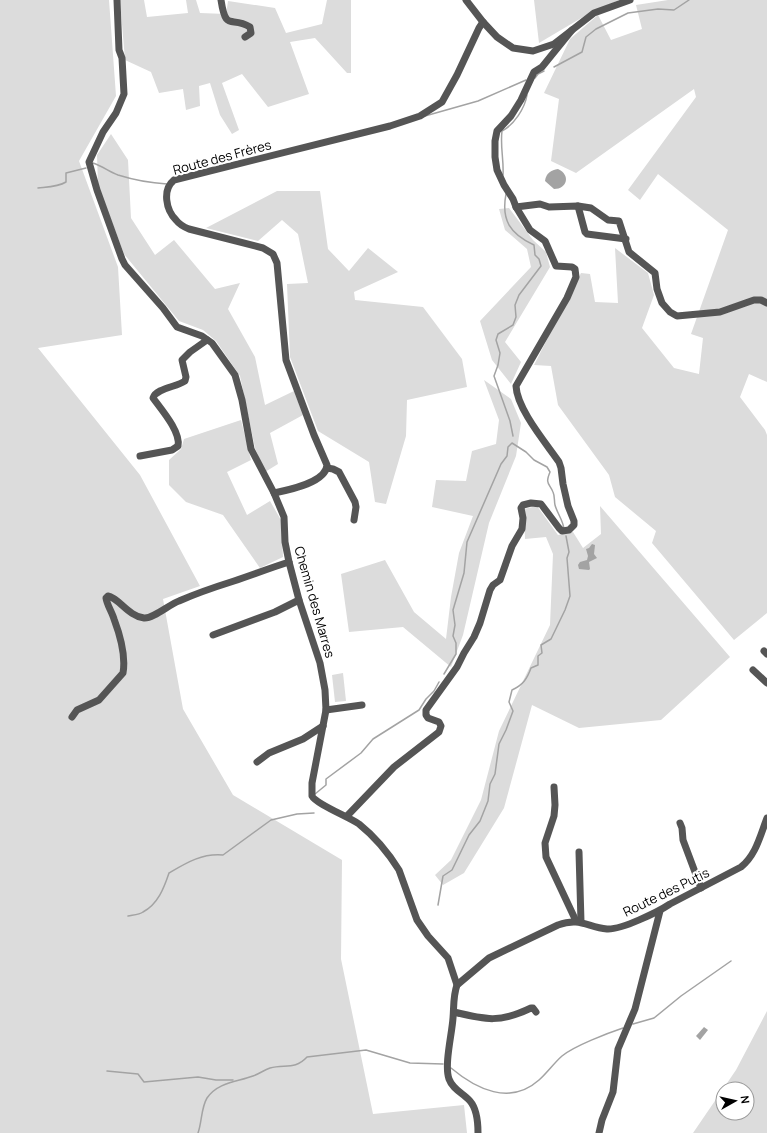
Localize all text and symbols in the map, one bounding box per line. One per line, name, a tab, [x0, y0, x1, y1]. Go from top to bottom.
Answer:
street label: Route des Frères	[171, 135, 273, 179]
street label: Chemin des Marres	[290, 544, 340, 660]
street label: Route des Putis	[620, 863, 712, 921]
north arrow	[715, 1081, 755, 1121]
text: N	[737, 1095, 753, 1105]

